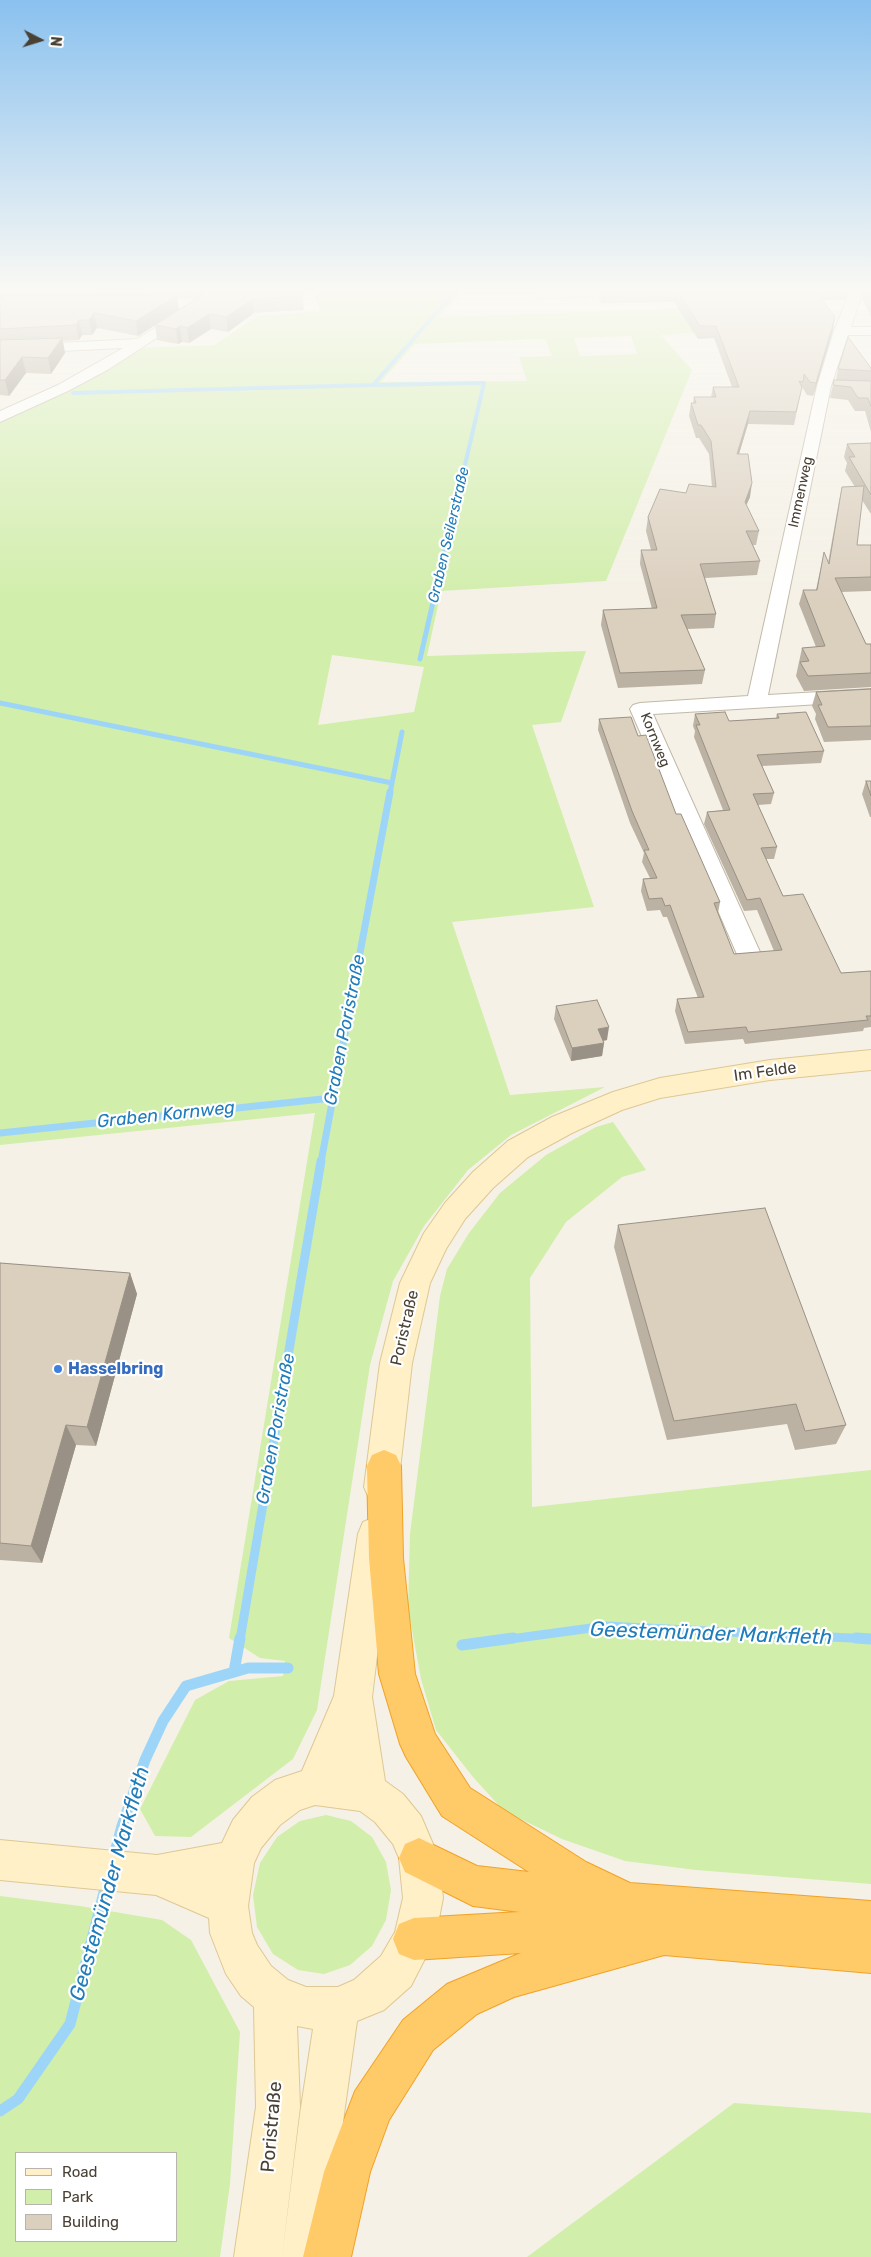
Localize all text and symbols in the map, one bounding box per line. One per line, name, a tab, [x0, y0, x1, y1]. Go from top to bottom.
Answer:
north arrow	[15, 15, 65, 65]
text: N	[47, 36, 64, 47]
street label: Immenweg	[785, 455, 817, 529]
water label: Graben Seilerstraße	[425, 465, 473, 605]
street label: Kornweg	[637, 710, 673, 770]
water label: Graben Poristraße	[320, 953, 370, 1107]
street label: Im Felde	[732, 1058, 798, 1086]
water label: Graben Kornweg	[96, 1097, 236, 1133]
street label: Poristraße	[387, 1288, 423, 1368]
water label: Graben Poristraße	[252, 1352, 300, 1506]
place label: Hasselbring	[68, 1359, 164, 1379]
marker: Hasselbring	[52, 1363, 64, 1375]
water label: Geestemünder Markfleth	[589, 1617, 833, 1651]
water label: Geestemünder Markfleth	[64, 1764, 156, 2004]
street label: Poristraße	[257, 2081, 287, 2173]
legend	[15, 2152, 178, 2242]
text: Road	[62, 2163, 98, 2181]
text: Park	[62, 2188, 93, 2206]
text: Building	[62, 2213, 119, 2231]

